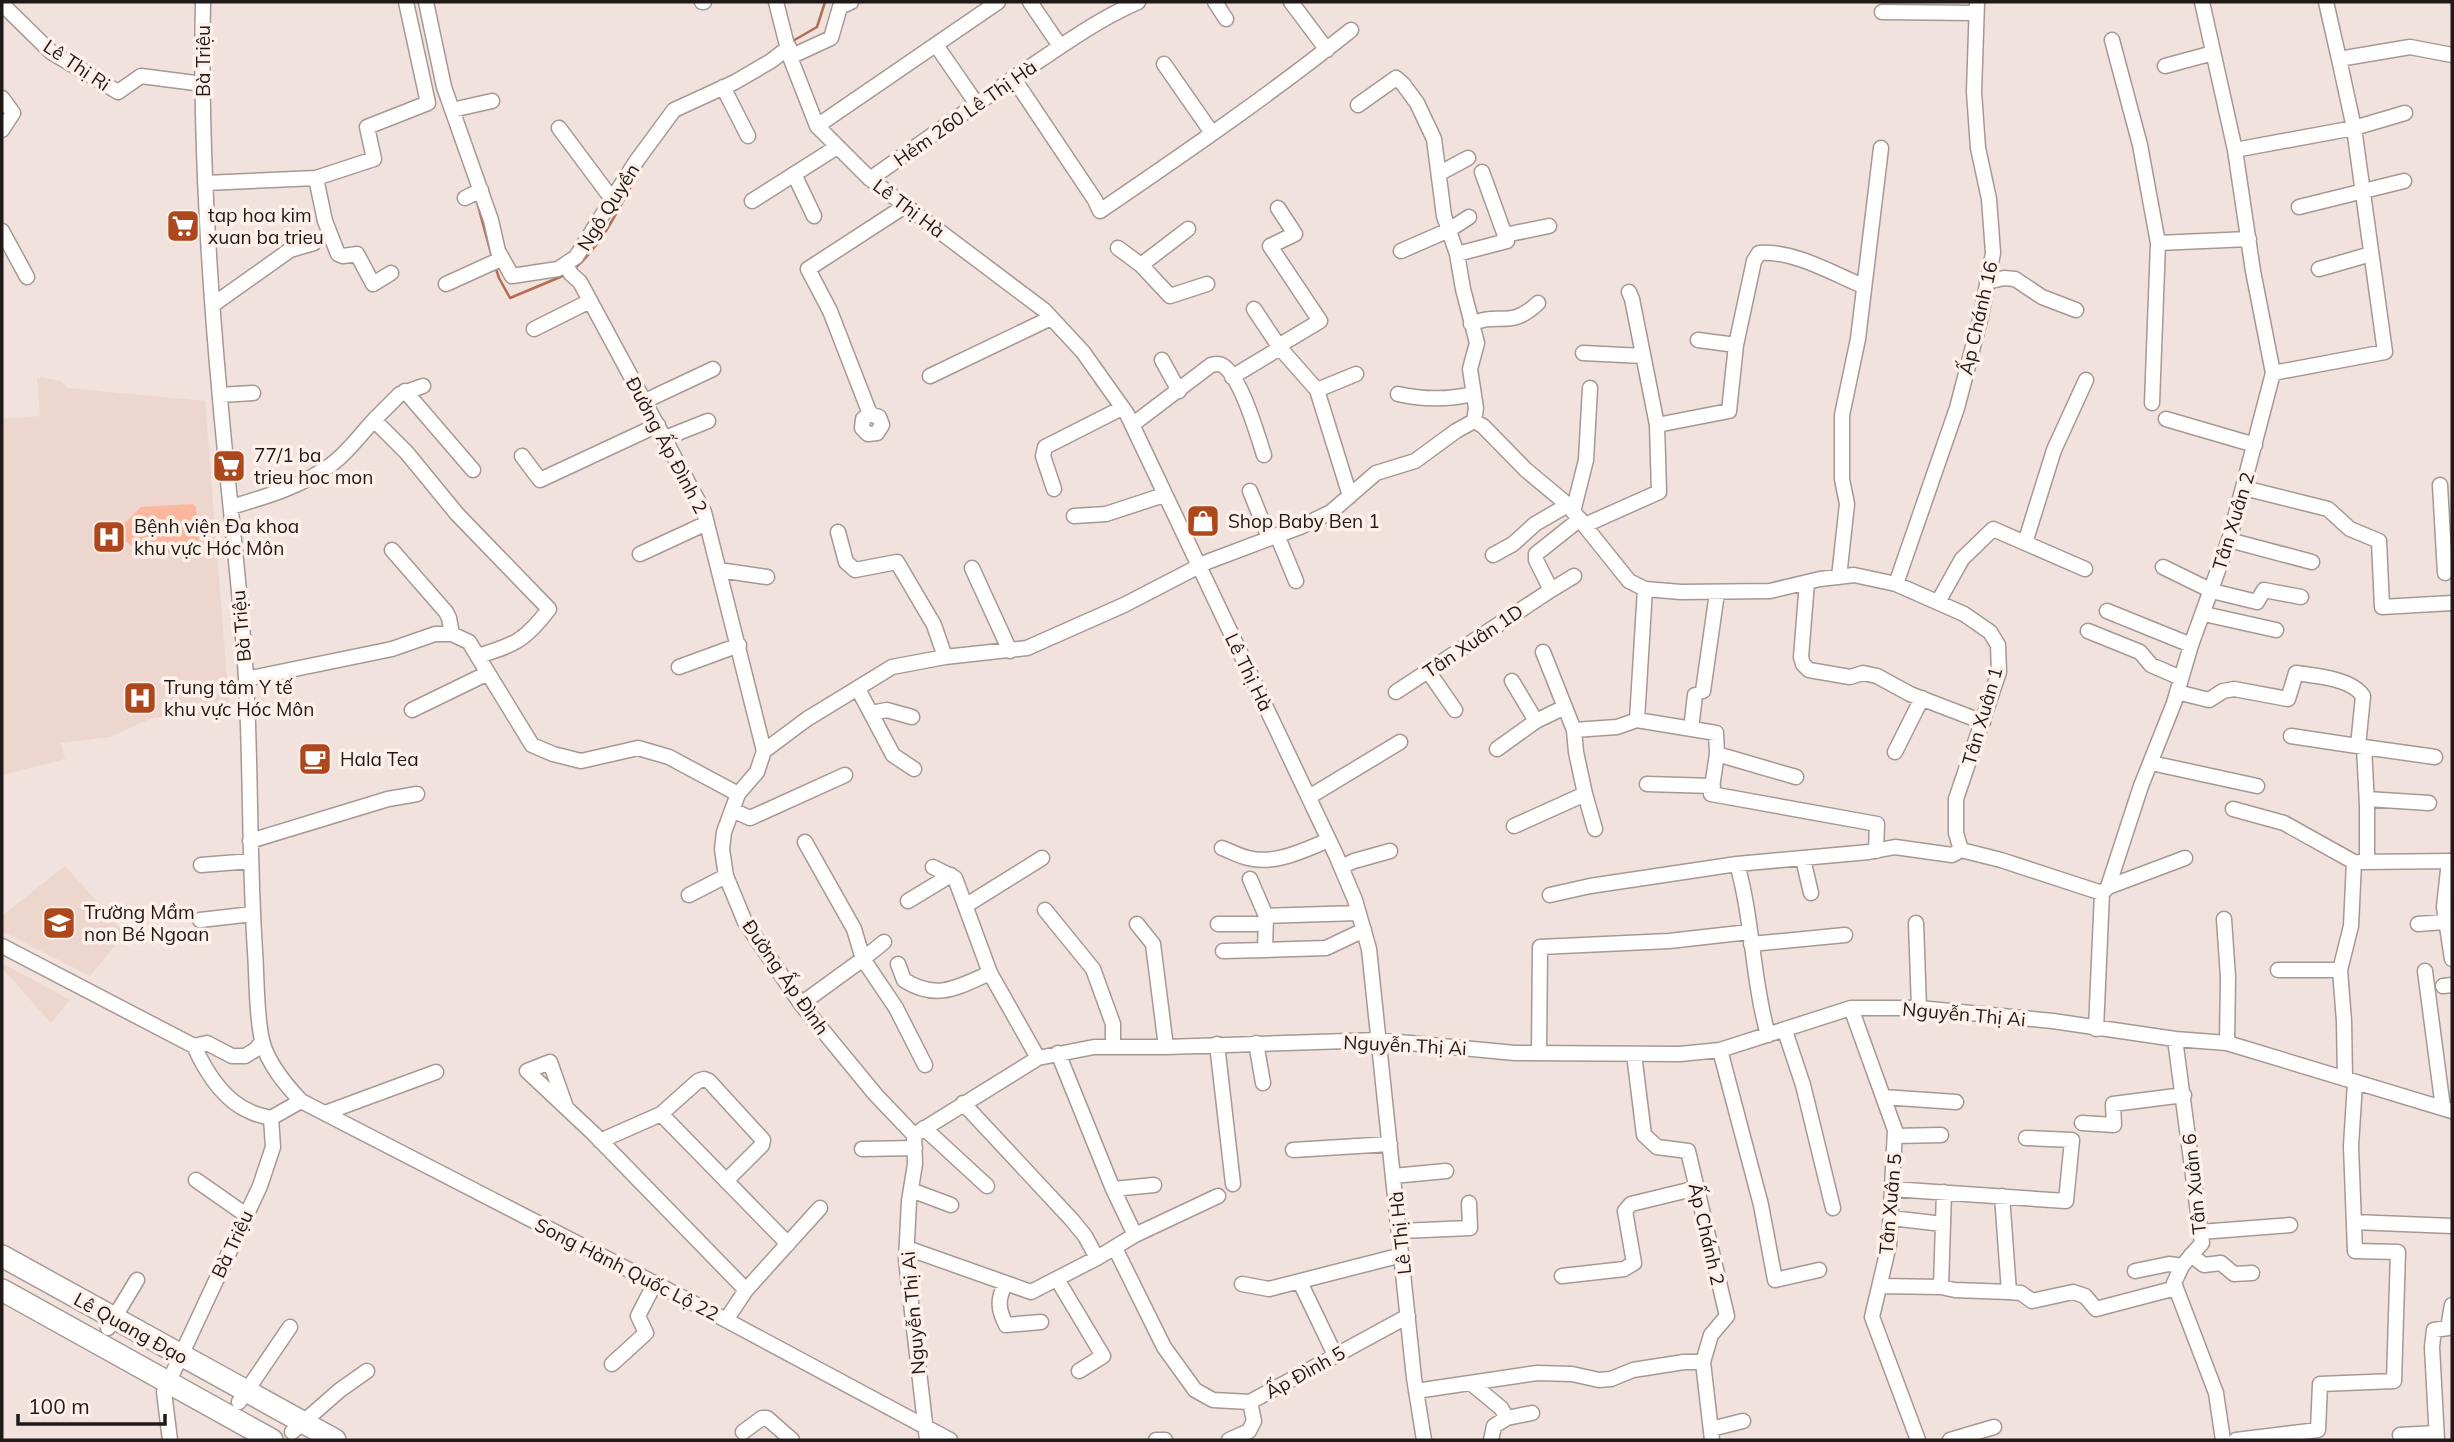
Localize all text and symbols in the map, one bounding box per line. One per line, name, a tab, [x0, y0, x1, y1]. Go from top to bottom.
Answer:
street label: Bà Triệu	[191, 25, 215, 97]
street label: Lê Thị Ri	[39, 34, 115, 96]
street label: Hẻm 260 Lê Thị Hà	[889, 55, 1041, 171]
street label: Ngô Quyền	[572, 159, 644, 255]
street label: Lê Thị Hà	[868, 173, 950, 243]
place label: tap hoa kim xuan ba trieu	[208, 203, 324, 249]
supermarket icon: tap hoa kim xuan ba trieu	[164, 207, 202, 245]
street label: Ấp Chánh 16	[1952, 259, 2003, 377]
street label: Đường Ấp Đình 2	[621, 372, 714, 517]
place label: 77/1 ba trieu hoc mon	[254, 443, 373, 489]
supermarket icon: 77/1 ba trieu hoc mon	[210, 447, 248, 485]
street label: Tân Xuân 2	[2207, 469, 2259, 573]
shop icon: Shop Baby Ben 1	[1184, 502, 1222, 540]
place label: Shop Baby Ben 1	[1228, 509, 1380, 533]
place label: Bệnh viện Đa khoa khu vực Hóc Môn	[134, 514, 299, 560]
hospital icon: Bệnh viện Đa khoa khu vực Hóc Môn	[90, 518, 128, 556]
street label: Bà Triệu	[226, 589, 256, 663]
street label: Tân Xuân 1D	[1418, 599, 1528, 683]
street label: Lê Thị Hà	[1220, 629, 1278, 715]
street label: Tân Xuân 1	[1957, 664, 2007, 768]
place label: Trung tâm Y tế khu vực Hóc Môn	[164, 675, 314, 721]
hospital icon: Trung tâm Y tế khu vực Hóc Môn	[121, 679, 159, 717]
cafe icon: Hala Tea	[296, 740, 334, 778]
place label: Hala Tea	[340, 747, 419, 771]
place label: Trường Mầm non Bé Ngoan	[84, 900, 209, 946]
school or university icon: Trường Mầm non Bé Ngoan	[40, 904, 78, 942]
street label: Đường Ấp Đình	[737, 914, 835, 1039]
street label: Nguyễn Thị Ai	[1901, 997, 2027, 1031]
street label: Nguyễn Thị Ai	[1343, 1030, 1467, 1060]
street label: Tân Xuân 6	[2177, 1132, 2211, 1236]
street label: Tân Xuân 5	[1874, 1153, 1906, 1255]
street label: Ấp Chánh 2	[1684, 1180, 1731, 1288]
street label: Lê Thị Hà	[1384, 1190, 1416, 1276]
street label: Bà Triệu	[206, 1206, 258, 1282]
street label: Song Hành Quốc Lộ 22	[531, 1212, 723, 1326]
street label: Nguyễn Thị Ai	[896, 1250, 930, 1376]
street label: Lê Quang Đạo	[70, 1287, 192, 1369]
street label: Ấp Đình 5	[1260, 1339, 1349, 1404]
scale bar	[18, 1382, 164, 1426]
text: 100 m	[28, 1393, 90, 1419]

